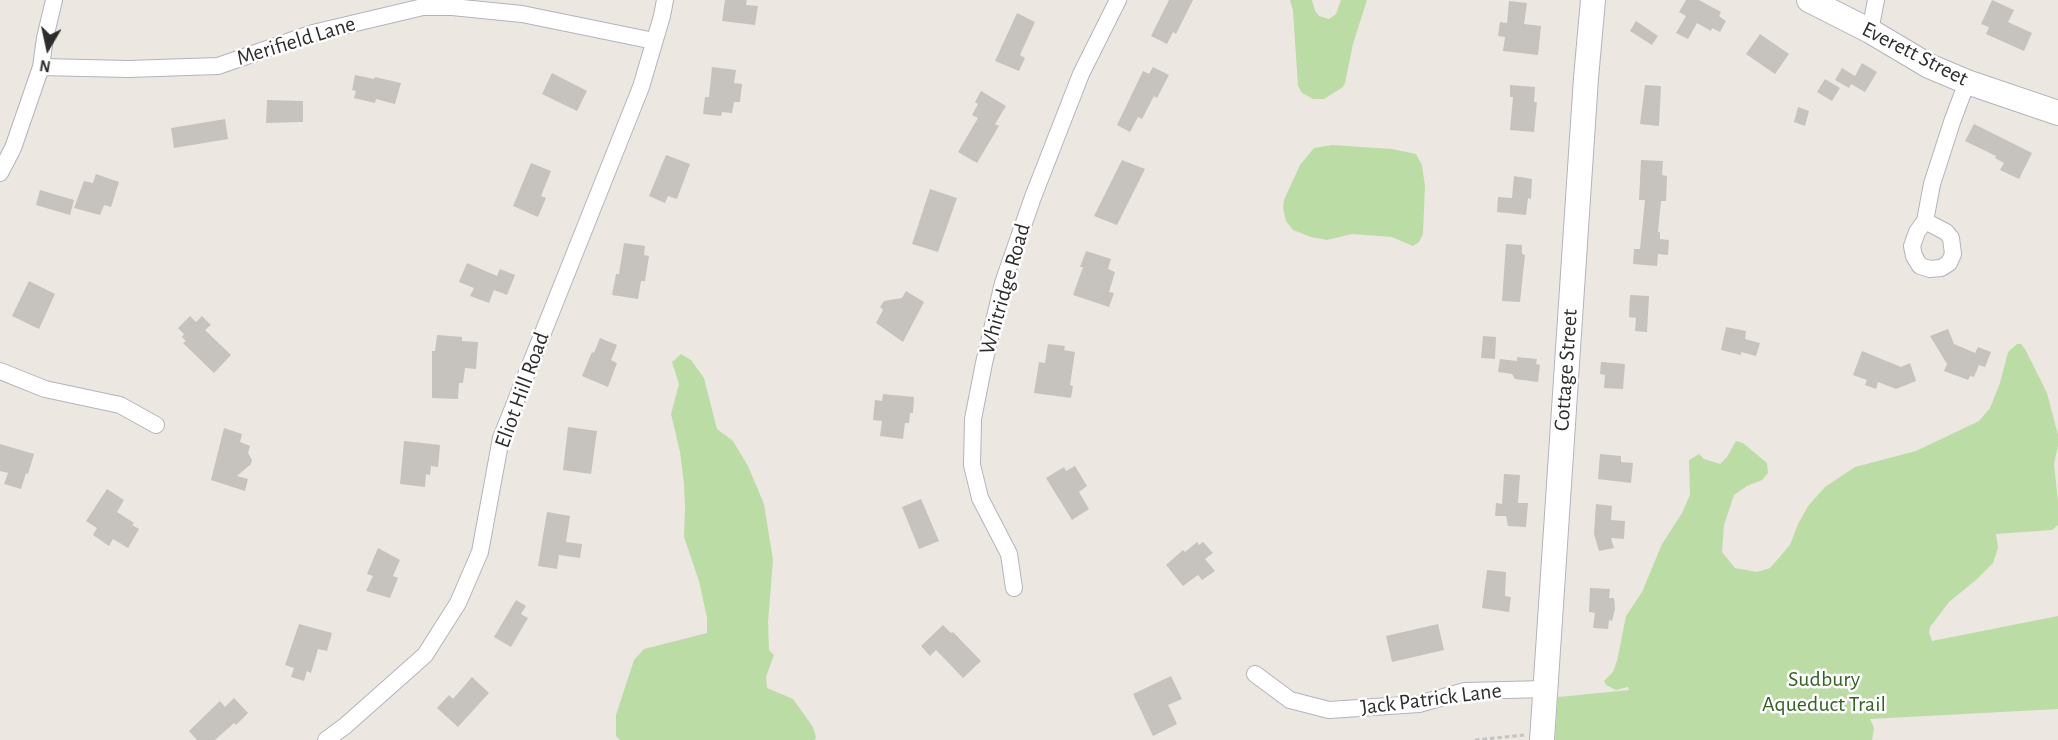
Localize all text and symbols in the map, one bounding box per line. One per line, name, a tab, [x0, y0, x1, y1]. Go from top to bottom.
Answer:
street label: Merifield Lane	[233, 10, 359, 72]
street label: Everett Street	[1857, 16, 1973, 92]
north arrow	[18, 18, 78, 78]
text: N	[38, 57, 52, 75]
street label: Whitridge Road	[974, 220, 1036, 358]
street label: Cottage Street	[1549, 308, 1583, 432]
street label: Eliot Hill Road	[489, 328, 555, 452]
park label: Sudbury Aqueduct Trail	[1762, 666, 1886, 718]
street label: Jack Patrick Lane	[1359, 677, 1503, 721]

